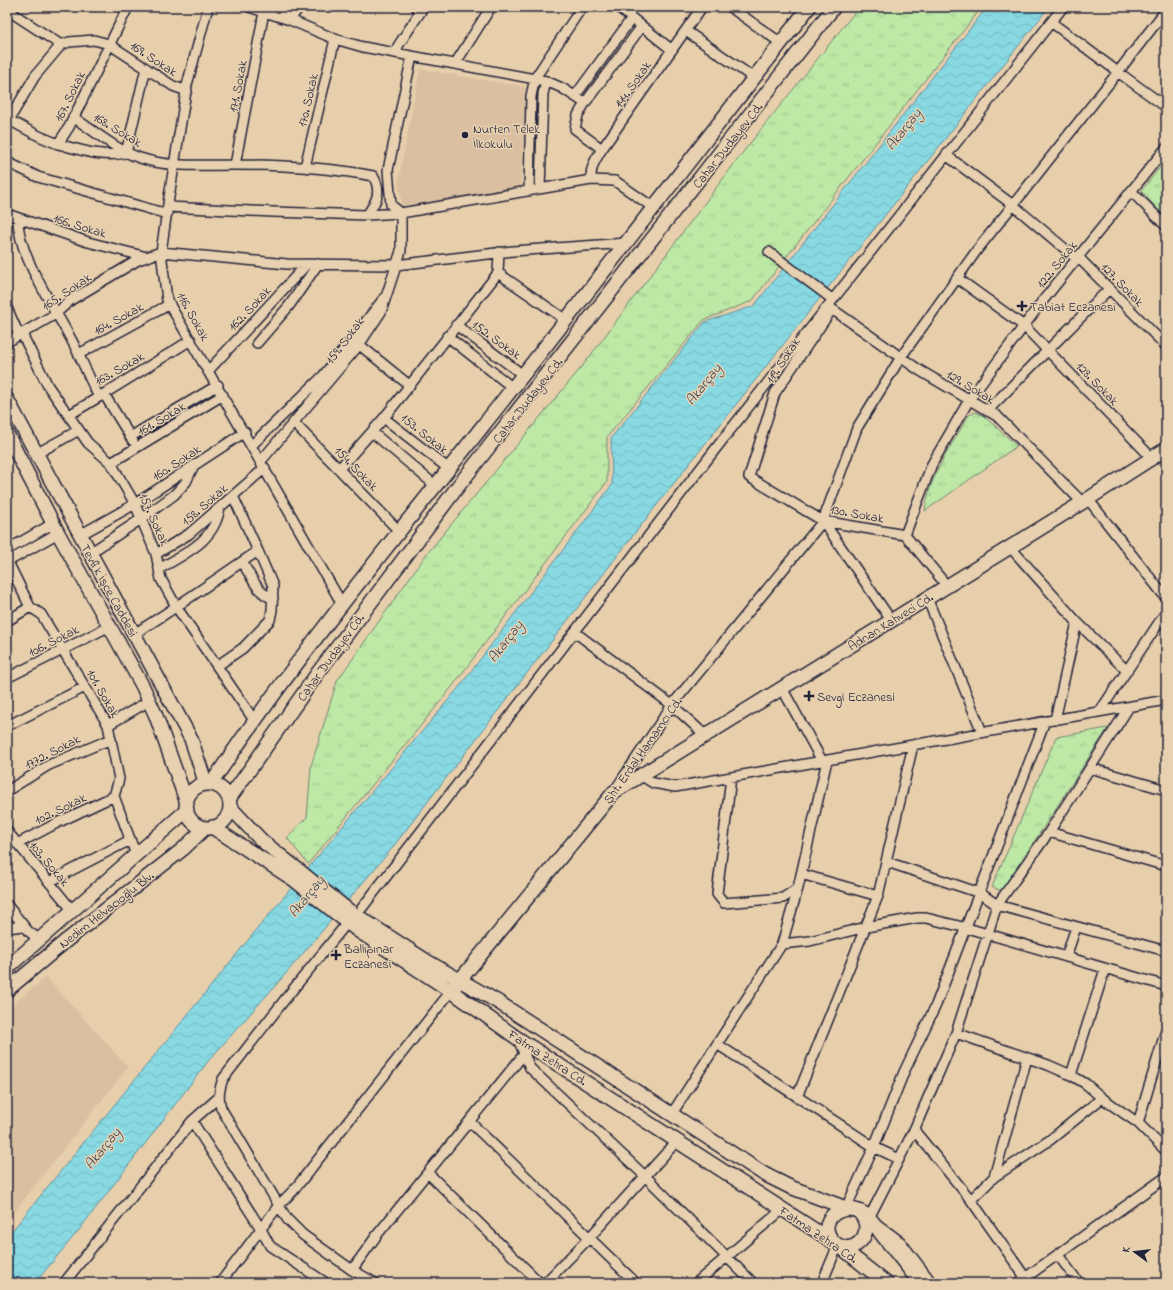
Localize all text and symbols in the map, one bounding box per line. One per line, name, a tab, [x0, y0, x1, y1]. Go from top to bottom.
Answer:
street label: 169. Sokak	[126, 37, 181, 82]
street label: 144. Sokak	[610, 57, 657, 112]
street label: 171. Sokak	[224, 58, 253, 114]
street label: 167. Sokak	[50, 68, 91, 125]
street label: 170. Sokak	[293, 72, 324, 129]
street label: Cahar Dudayev Cd.	[689, 99, 769, 193]
water label: Akarçay	[881, 104, 927, 155]
street label: 168. Sokak	[89, 108, 145, 152]
place label: Nurten Telek İlkokulu	[473, 120, 540, 154]
marker: Nurten Telek İlkokulu	[460, 130, 470, 140]
street label: 166. Sokak	[51, 209, 109, 244]
street label: 122. Sokak	[1032, 237, 1082, 293]
street label: 127. Sokak	[1096, 259, 1148, 312]
street label: 165. Sokak	[38, 268, 96, 316]
street label: 162. Sokak	[224, 282, 276, 336]
street label: 116. Sokak	[172, 289, 214, 345]
street label: 164. Sokak	[90, 298, 147, 341]
place label: Tabiat Eczanesi	[1030, 298, 1116, 317]
marker: Tabiat Eczanesi	[1017, 301, 1027, 311]
street label: 159. Sokak	[321, 313, 369, 368]
street label: 152. Sokak	[467, 316, 525, 365]
street label: 119. Sokak	[761, 334, 805, 387]
street label: 163. Sokak	[92, 347, 148, 391]
street label: Cahar Dudayev Cd.	[489, 354, 569, 448]
street label: 128. Sokak	[1071, 358, 1123, 410]
water label: Akarçay	[681, 359, 727, 410]
street label: 129. Sokak	[942, 365, 998, 409]
street label: 161. Sokak	[134, 397, 190, 441]
street label: 153. Sokak	[396, 409, 452, 459]
street label: 160. Sokak	[149, 440, 205, 486]
street label: 154. Sokak	[330, 442, 382, 496]
street label: 158. Sokak	[178, 480, 232, 531]
street label: 157. Sokak	[134, 490, 174, 549]
street label: 130. Sokak	[828, 500, 885, 529]
street label: Tevfik İşce Caddesi	[75, 541, 142, 641]
street label: Adnan Kahveci Cd.	[844, 588, 938, 656]
street label: Cahar Dudayev Cd.	[293, 610, 371, 706]
water label: Akarçay	[483, 616, 529, 667]
street label: 106. Sokak	[25, 620, 83, 662]
street label: 101. Sokak	[81, 666, 124, 722]
place label: Sevgi Eczanesi	[817, 688, 895, 708]
marker: Sevgi Eczanesi	[804, 691, 814, 701]
street label: Şht. Erdal Hamamcı Cd.	[599, 693, 688, 808]
street label: 1772. Sokak	[21, 730, 84, 774]
street label: 102. Sokak	[32, 789, 90, 830]
street label: 103. Sokak	[24, 837, 74, 891]
street label: Nedim Helvacıoğlu Blv.	[55, 867, 159, 954]
water label: Akarçay	[284, 871, 331, 922]
place label: Ballıpınar Eczanesi	[343, 940, 394, 974]
marker: Ballıpınar Eczanesi	[331, 950, 341, 960]
street label: Fatma Zehra Cd.	[503, 1025, 591, 1091]
water label: Akarçay	[80, 1123, 127, 1174]
street label: Fatma Zehra Cd.	[774, 1201, 861, 1269]
north arrow	[1115, 1232, 1155, 1272]
text: K	[1118, 1244, 1135, 1254]

